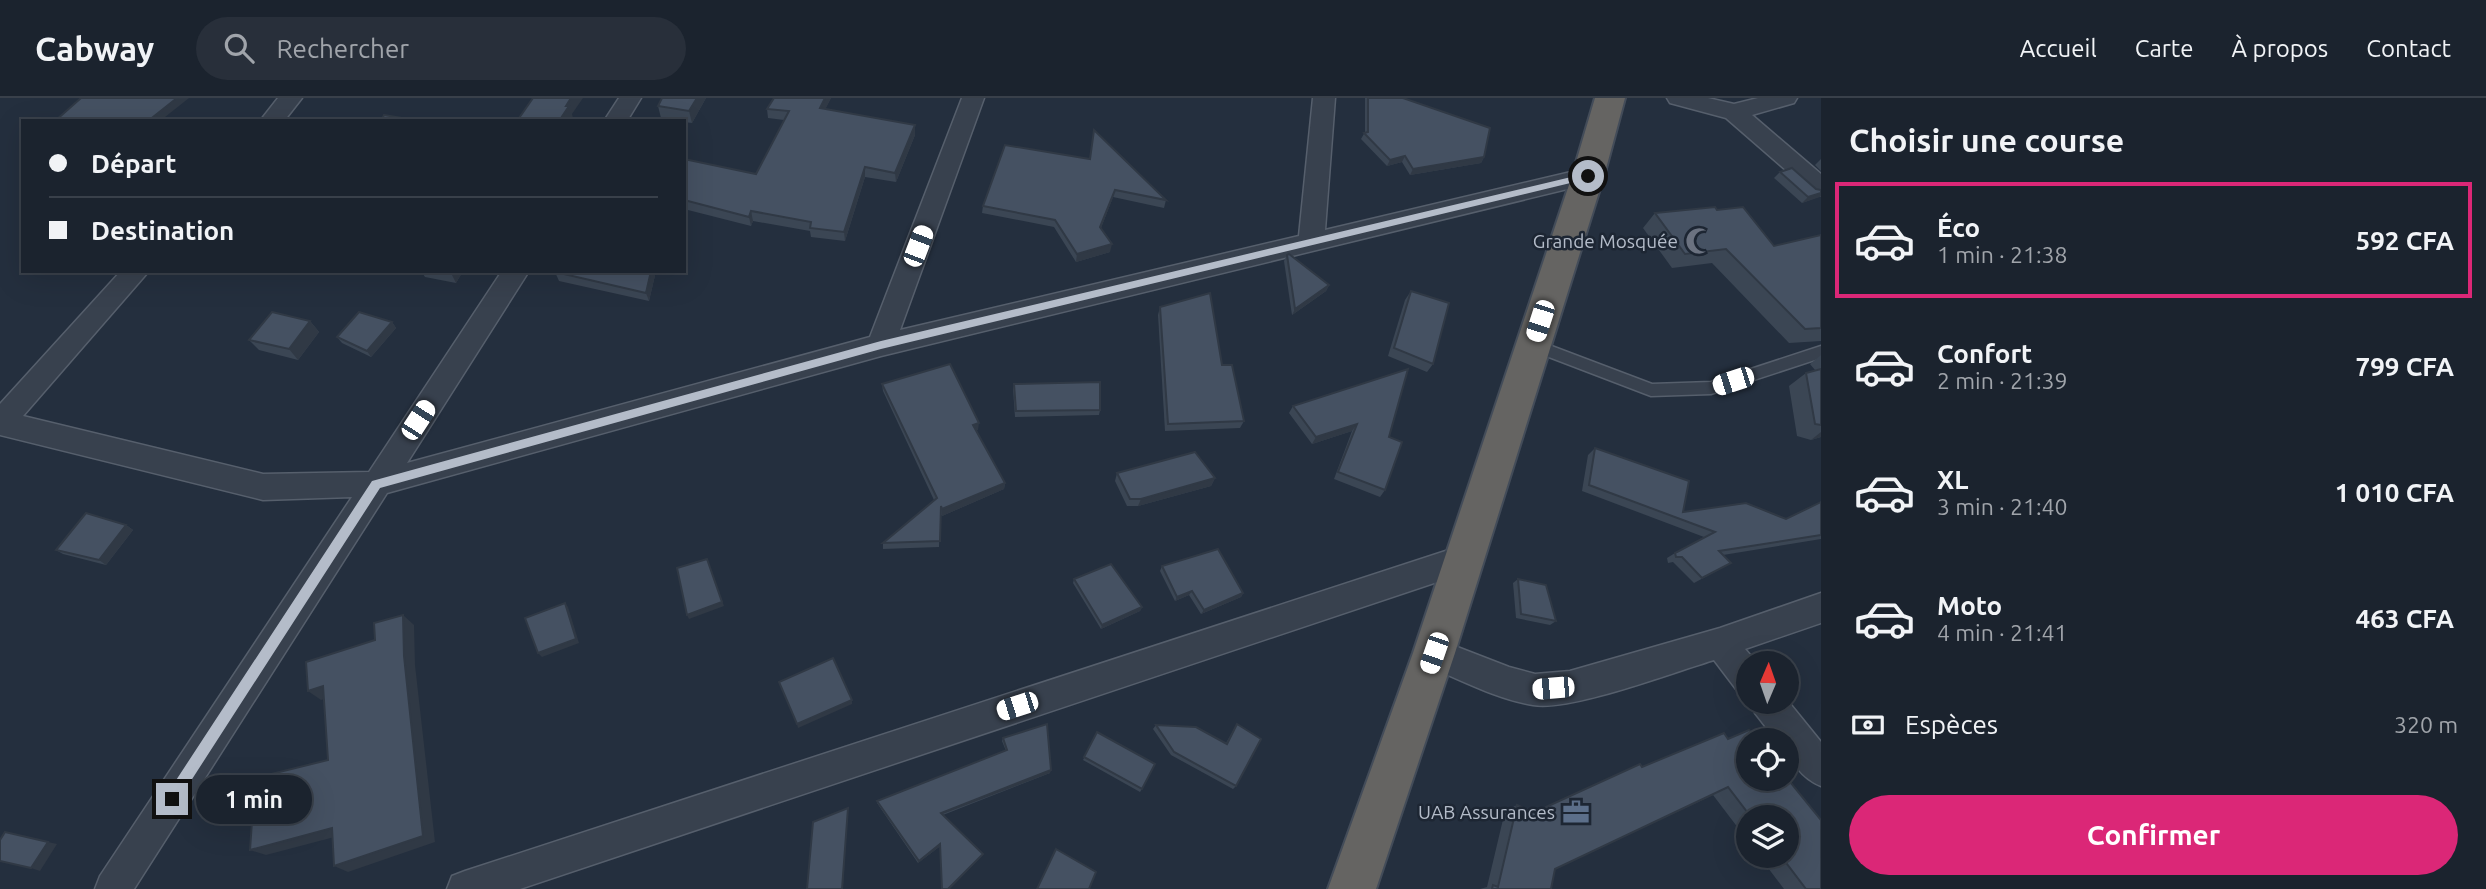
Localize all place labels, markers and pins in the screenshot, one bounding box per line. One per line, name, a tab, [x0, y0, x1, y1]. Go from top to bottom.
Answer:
mosque icon: Grande Mosquée	[1684, 226, 1714, 256]
place label: Grande Mosquée	[1533, 230, 1678, 252]
office icon: UAB Assurances	[1561, 797, 1591, 827]
place label: UAB Assurances	[1418, 801, 1555, 823]

